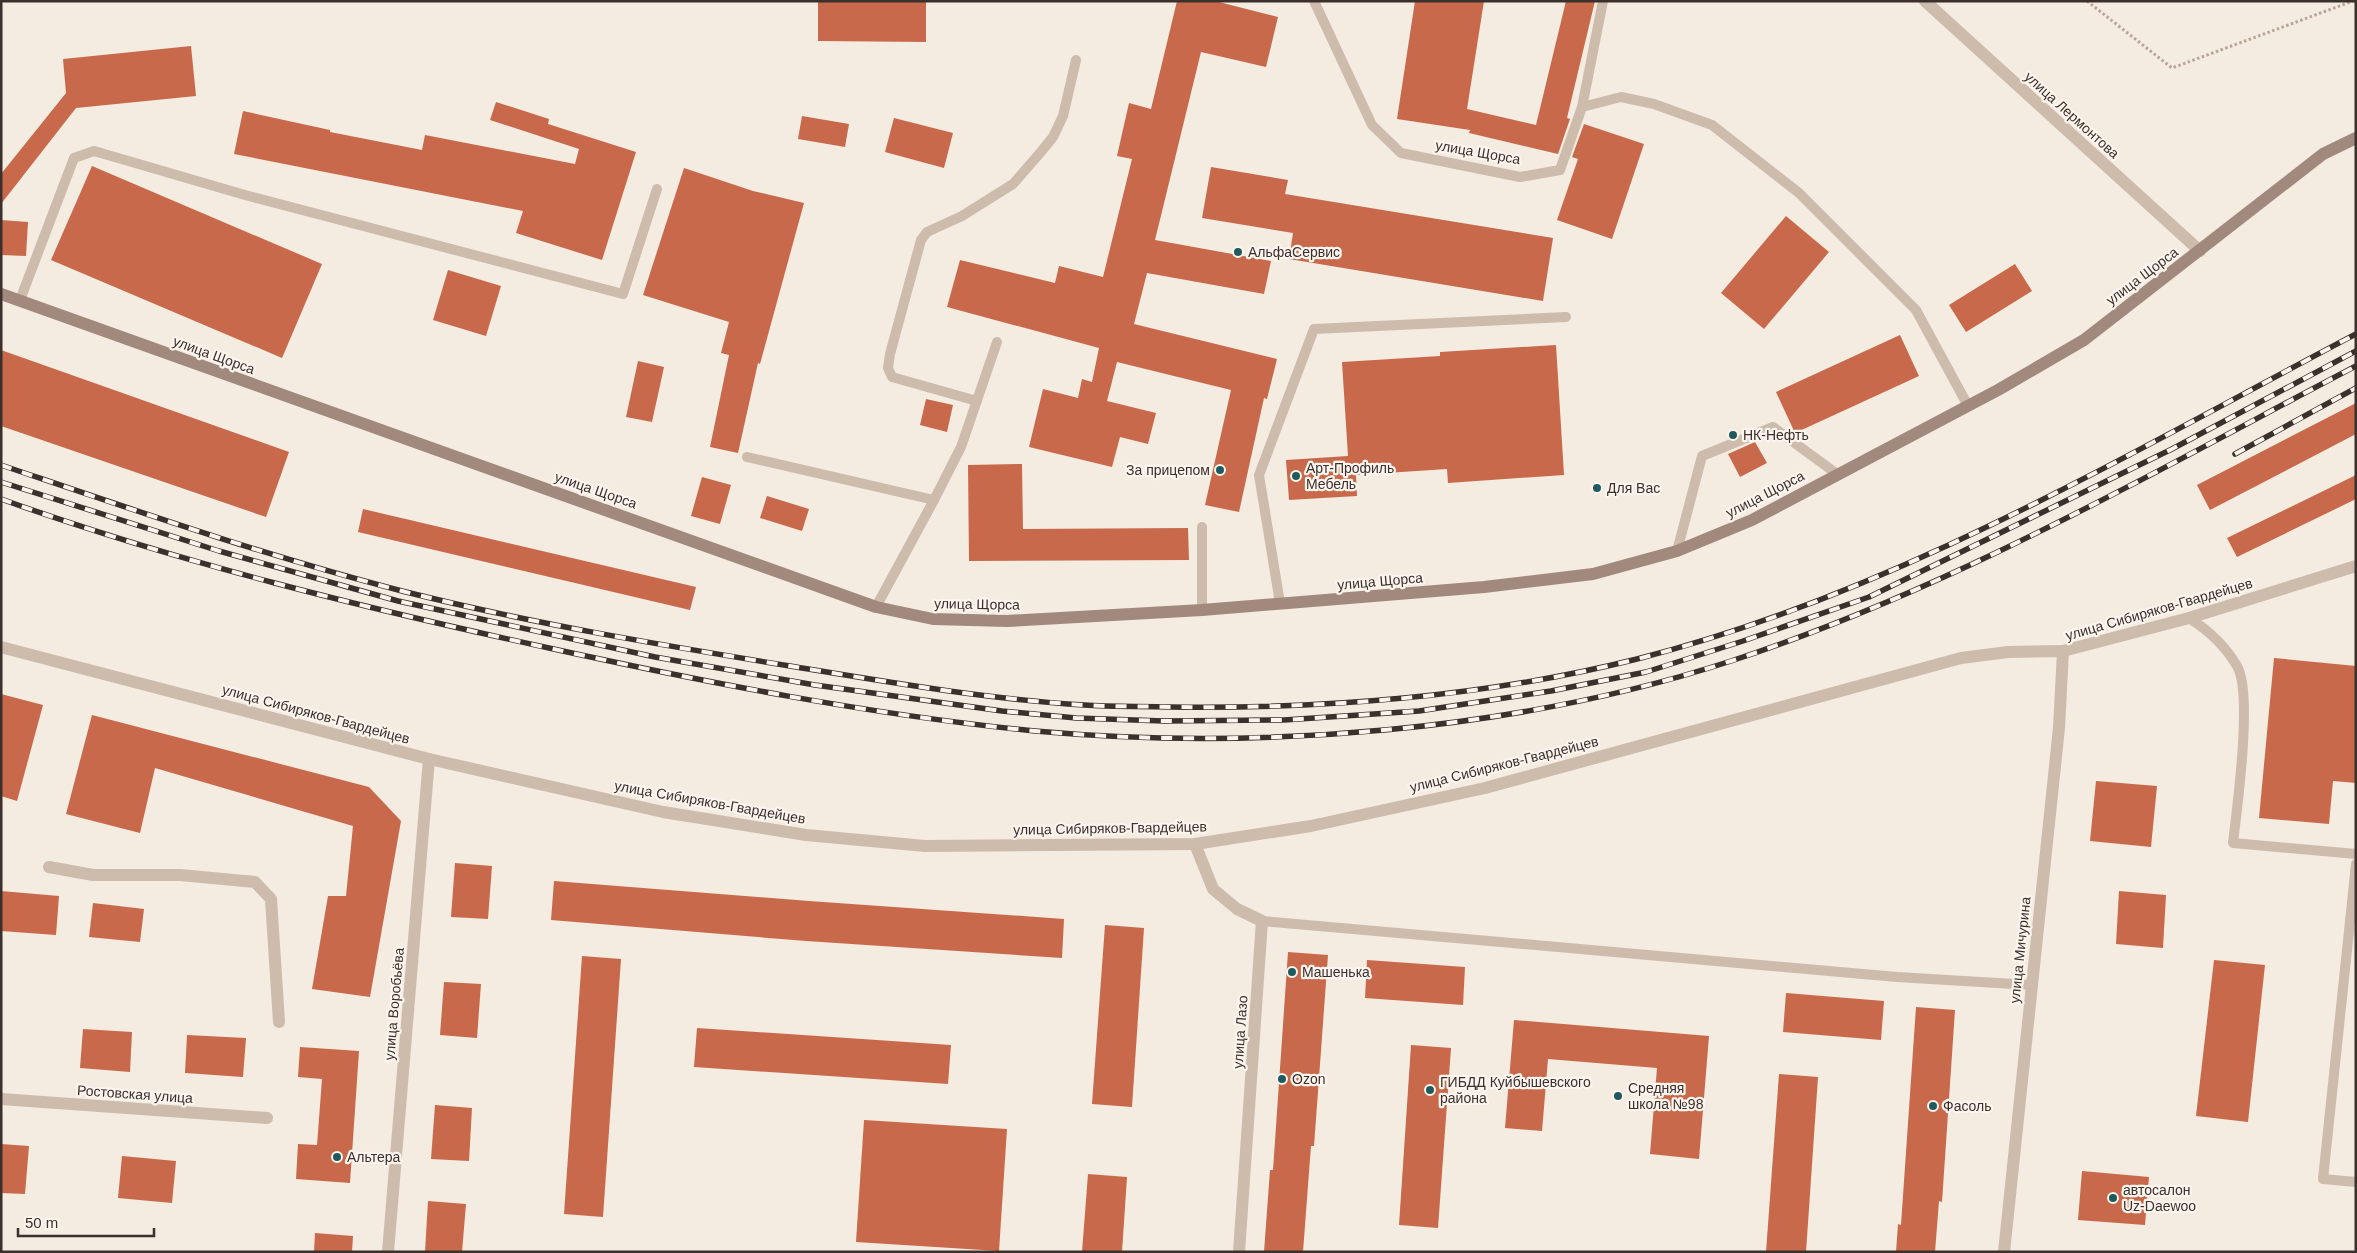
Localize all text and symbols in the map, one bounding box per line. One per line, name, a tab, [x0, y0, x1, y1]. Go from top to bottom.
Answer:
street label: улица Лермонтова	[2022, 68, 2123, 162]
street label: улица Щорса	[1434, 137, 1522, 167]
place label: АльфаСервис	[1248, 244, 1340, 260]
street label: улица Щорса	[2103, 244, 2181, 308]
marker: АльфаСервис	[1232, 246, 1244, 258]
street label: улица Щорса	[171, 333, 257, 377]
place label: НК-Нефть	[1743, 427, 1809, 443]
marker: НК-Нефть	[1727, 429, 1739, 441]
place label: Арт-Профиль Мебель	[1306, 460, 1394, 492]
place label: За прицепом	[1126, 462, 1210, 478]
marker: За прицепом	[1214, 464, 1226, 476]
street label: улица Щорса	[1723, 467, 1807, 521]
street label: улица Щорса	[553, 468, 639, 512]
marker: Арт-Профиль Мебель	[1290, 470, 1302, 482]
place label: Для Вас	[1607, 480, 1660, 496]
marker: Для Вас	[1591, 482, 1603, 494]
street label: улица Щорса	[1337, 569, 1424, 593]
street label: улица Сибиряков-Гвардейцев	[2064, 575, 2254, 643]
street label: улица Щорса	[934, 595, 1020, 613]
street label: улица Сибиряков-Гвардейцев	[220, 681, 412, 747]
street label: улица Сибиряков-Гвардейцев	[1408, 733, 1600, 795]
street label: улица Сибиряков-Гвардейцев	[613, 777, 807, 827]
street label: улица Сибиряков-Гвардейцев	[1013, 818, 1207, 838]
street label: улица Мичурина	[2006, 896, 2034, 1004]
street label: улица Воробьёва	[381, 947, 407, 1061]
place label: Машенька	[1302, 964, 1370, 980]
marker: Машенька	[1286, 966, 1298, 978]
street label: улица Лазо	[1229, 995, 1251, 1069]
place label: Ozon	[1292, 1071, 1325, 1087]
marker: Ozon	[1276, 1073, 1288, 1085]
place label: ГИБДД Куйбышевского района	[1440, 1074, 1591, 1106]
place label: Средняя школа №98	[1628, 1080, 1704, 1112]
street label: Ростовская улица	[77, 1082, 194, 1106]
marker: ГИБДД Куйбышевского района	[1424, 1084, 1436, 1096]
marker: Средняя школа №98	[1612, 1090, 1624, 1102]
place label: Фасоль	[1943, 1098, 1992, 1114]
marker: Фасоль	[1927, 1100, 1939, 1112]
place label: Альтера	[347, 1149, 401, 1165]
marker: Альтера	[331, 1151, 343, 1163]
place label: автосалон Uz-Daewoo	[2123, 1182, 2196, 1214]
marker: автосалон Uz-Daewoo	[2107, 1192, 2119, 1204]
scale bar	[18, 1206, 154, 1238]
text: 50 m	[25, 1214, 58, 1231]

